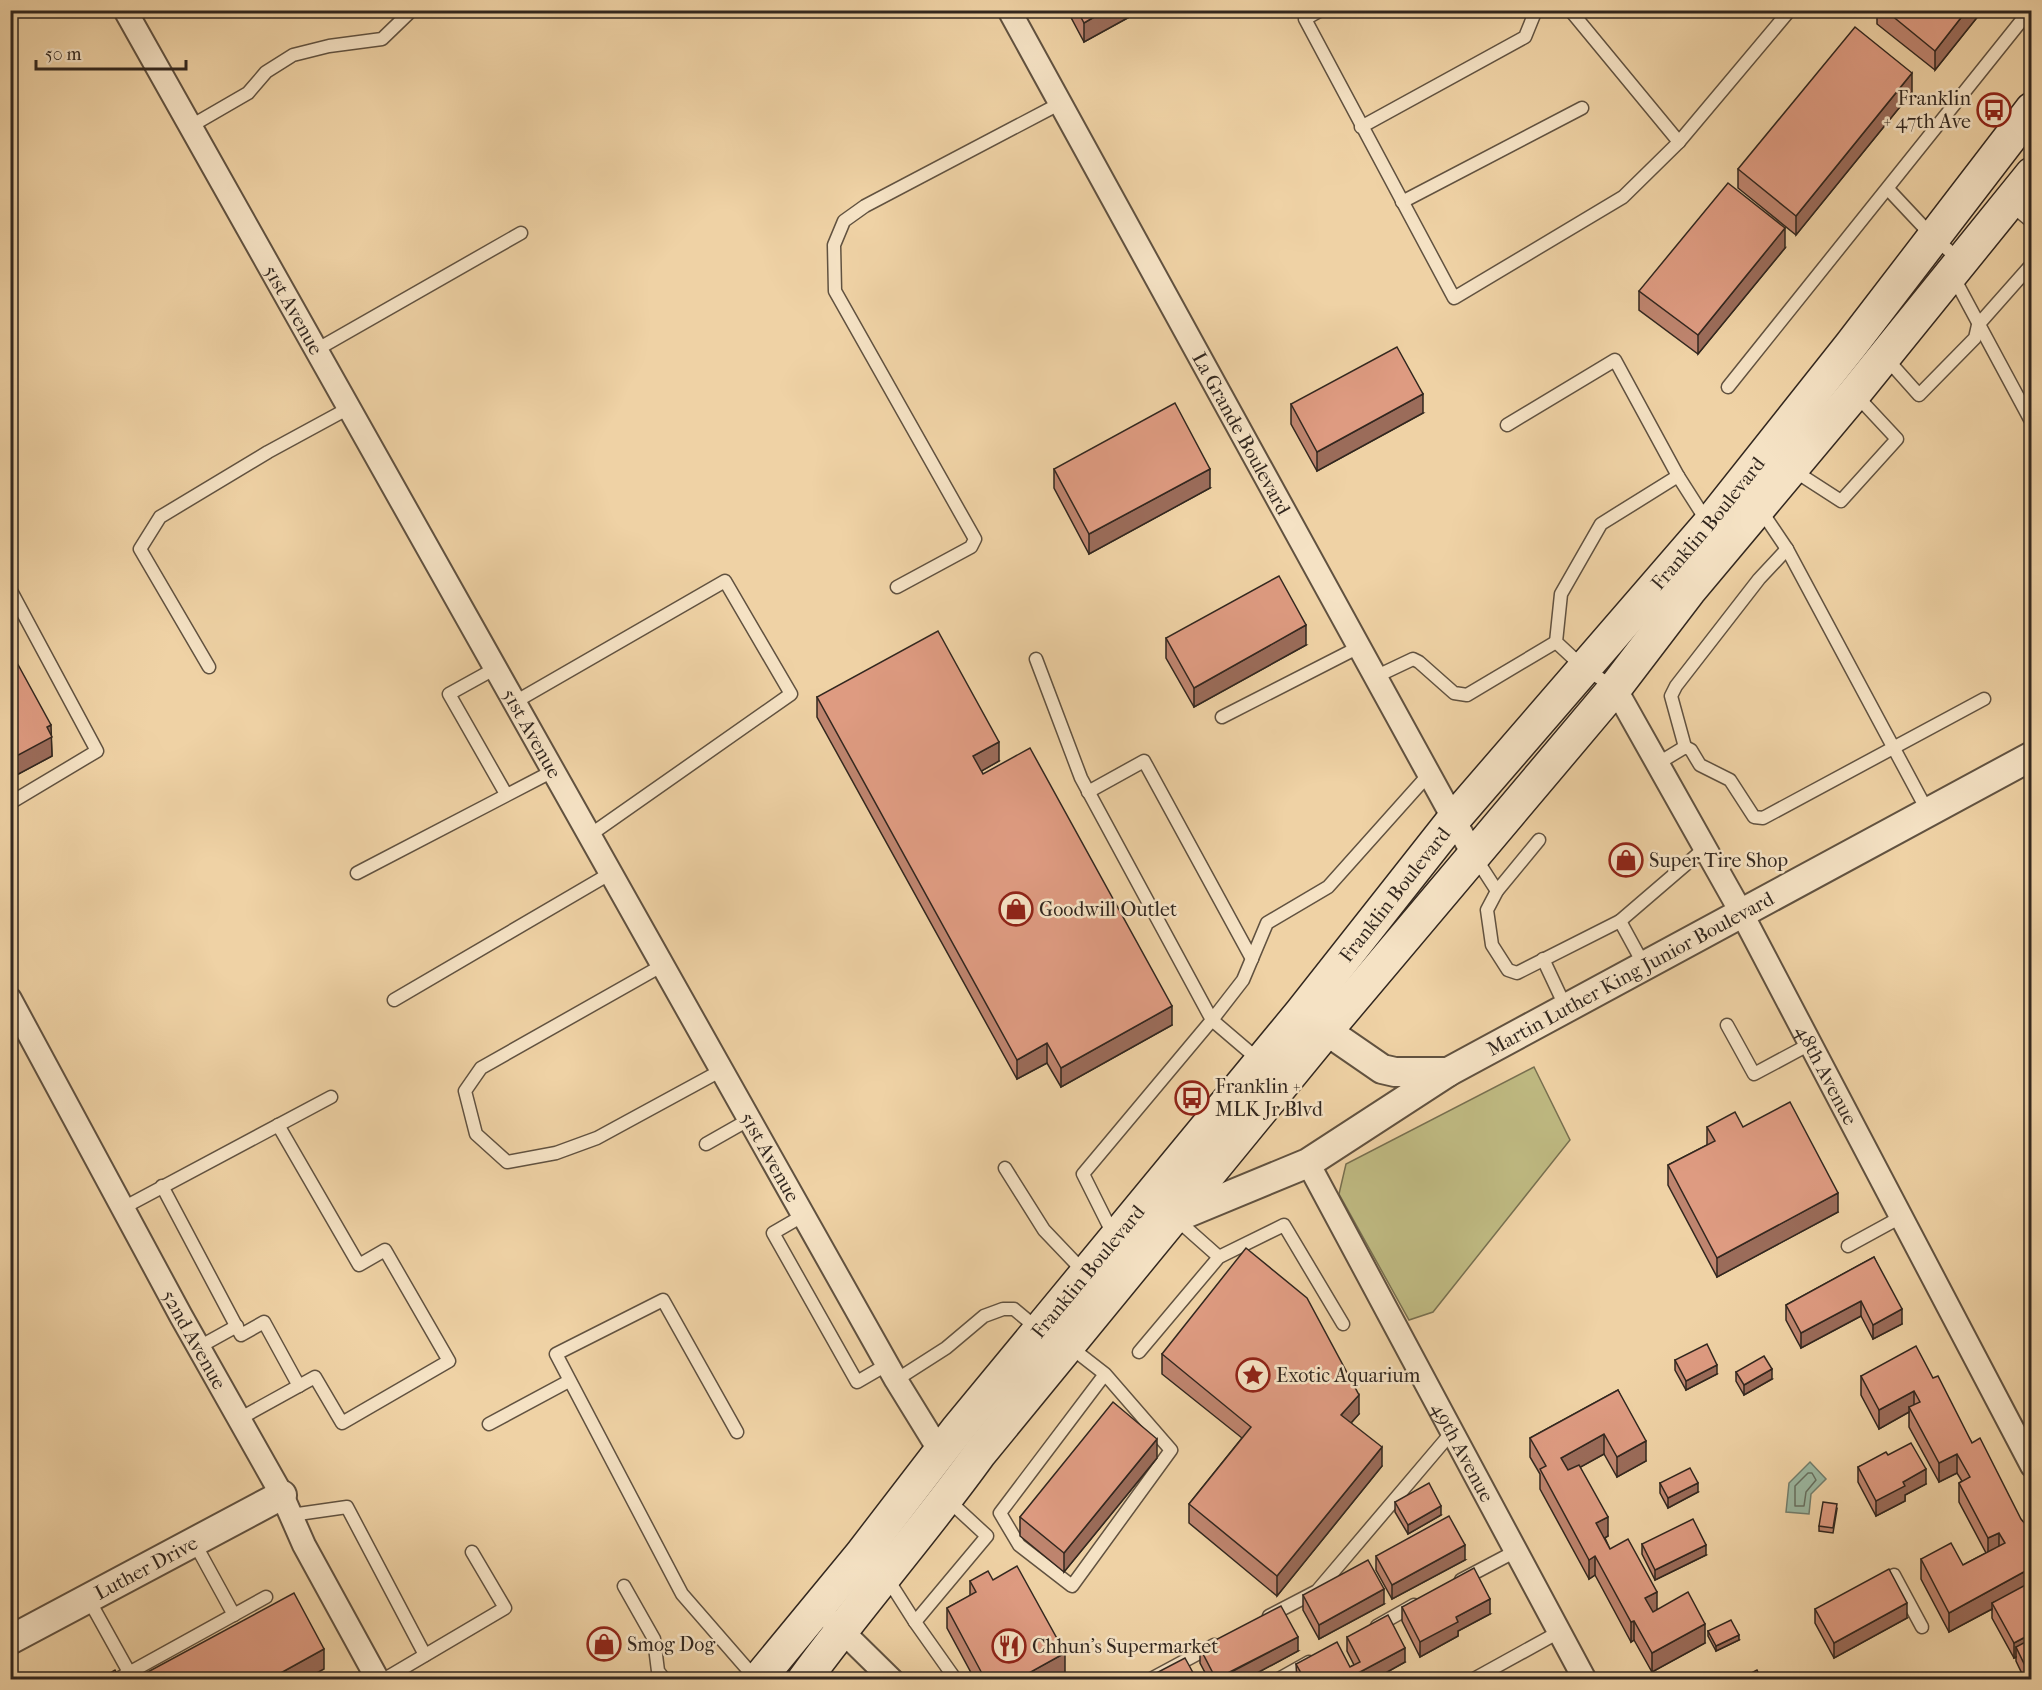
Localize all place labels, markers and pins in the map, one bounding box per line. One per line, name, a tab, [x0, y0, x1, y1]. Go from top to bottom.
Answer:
place label: Franklin + 47th Ave	[1883, 87, 1971, 133]
bus stop icon: Franklin + 47th Ave	[1976, 92, 2012, 128]
shop icon: Super Tire Shop	[1608, 842, 1644, 878]
place label: Super Tire Shop	[1649, 849, 1788, 872]
shop icon: Goodwill Outlet	[998, 891, 1034, 927]
place label: Goodwill Outlet	[1039, 898, 1177, 921]
place label: Franklin + MLK Jr Blvd	[1215, 1075, 1324, 1121]
bus stop icon: Franklin + MLK Jr Blvd	[1174, 1080, 1210, 1116]
place icon: Exotic Aquarium	[1235, 1357, 1271, 1393]
place label: Exotic Aquarium	[1276, 1364, 1421, 1387]
shop icon: Smog Dog	[586, 1626, 622, 1662]
restaurant icon: Chhun's Supermarket	[991, 1628, 1027, 1664]
place label: Smog Dog	[627, 1633, 715, 1656]
place label: Chhun's Supermarket	[1032, 1635, 1218, 1658]

